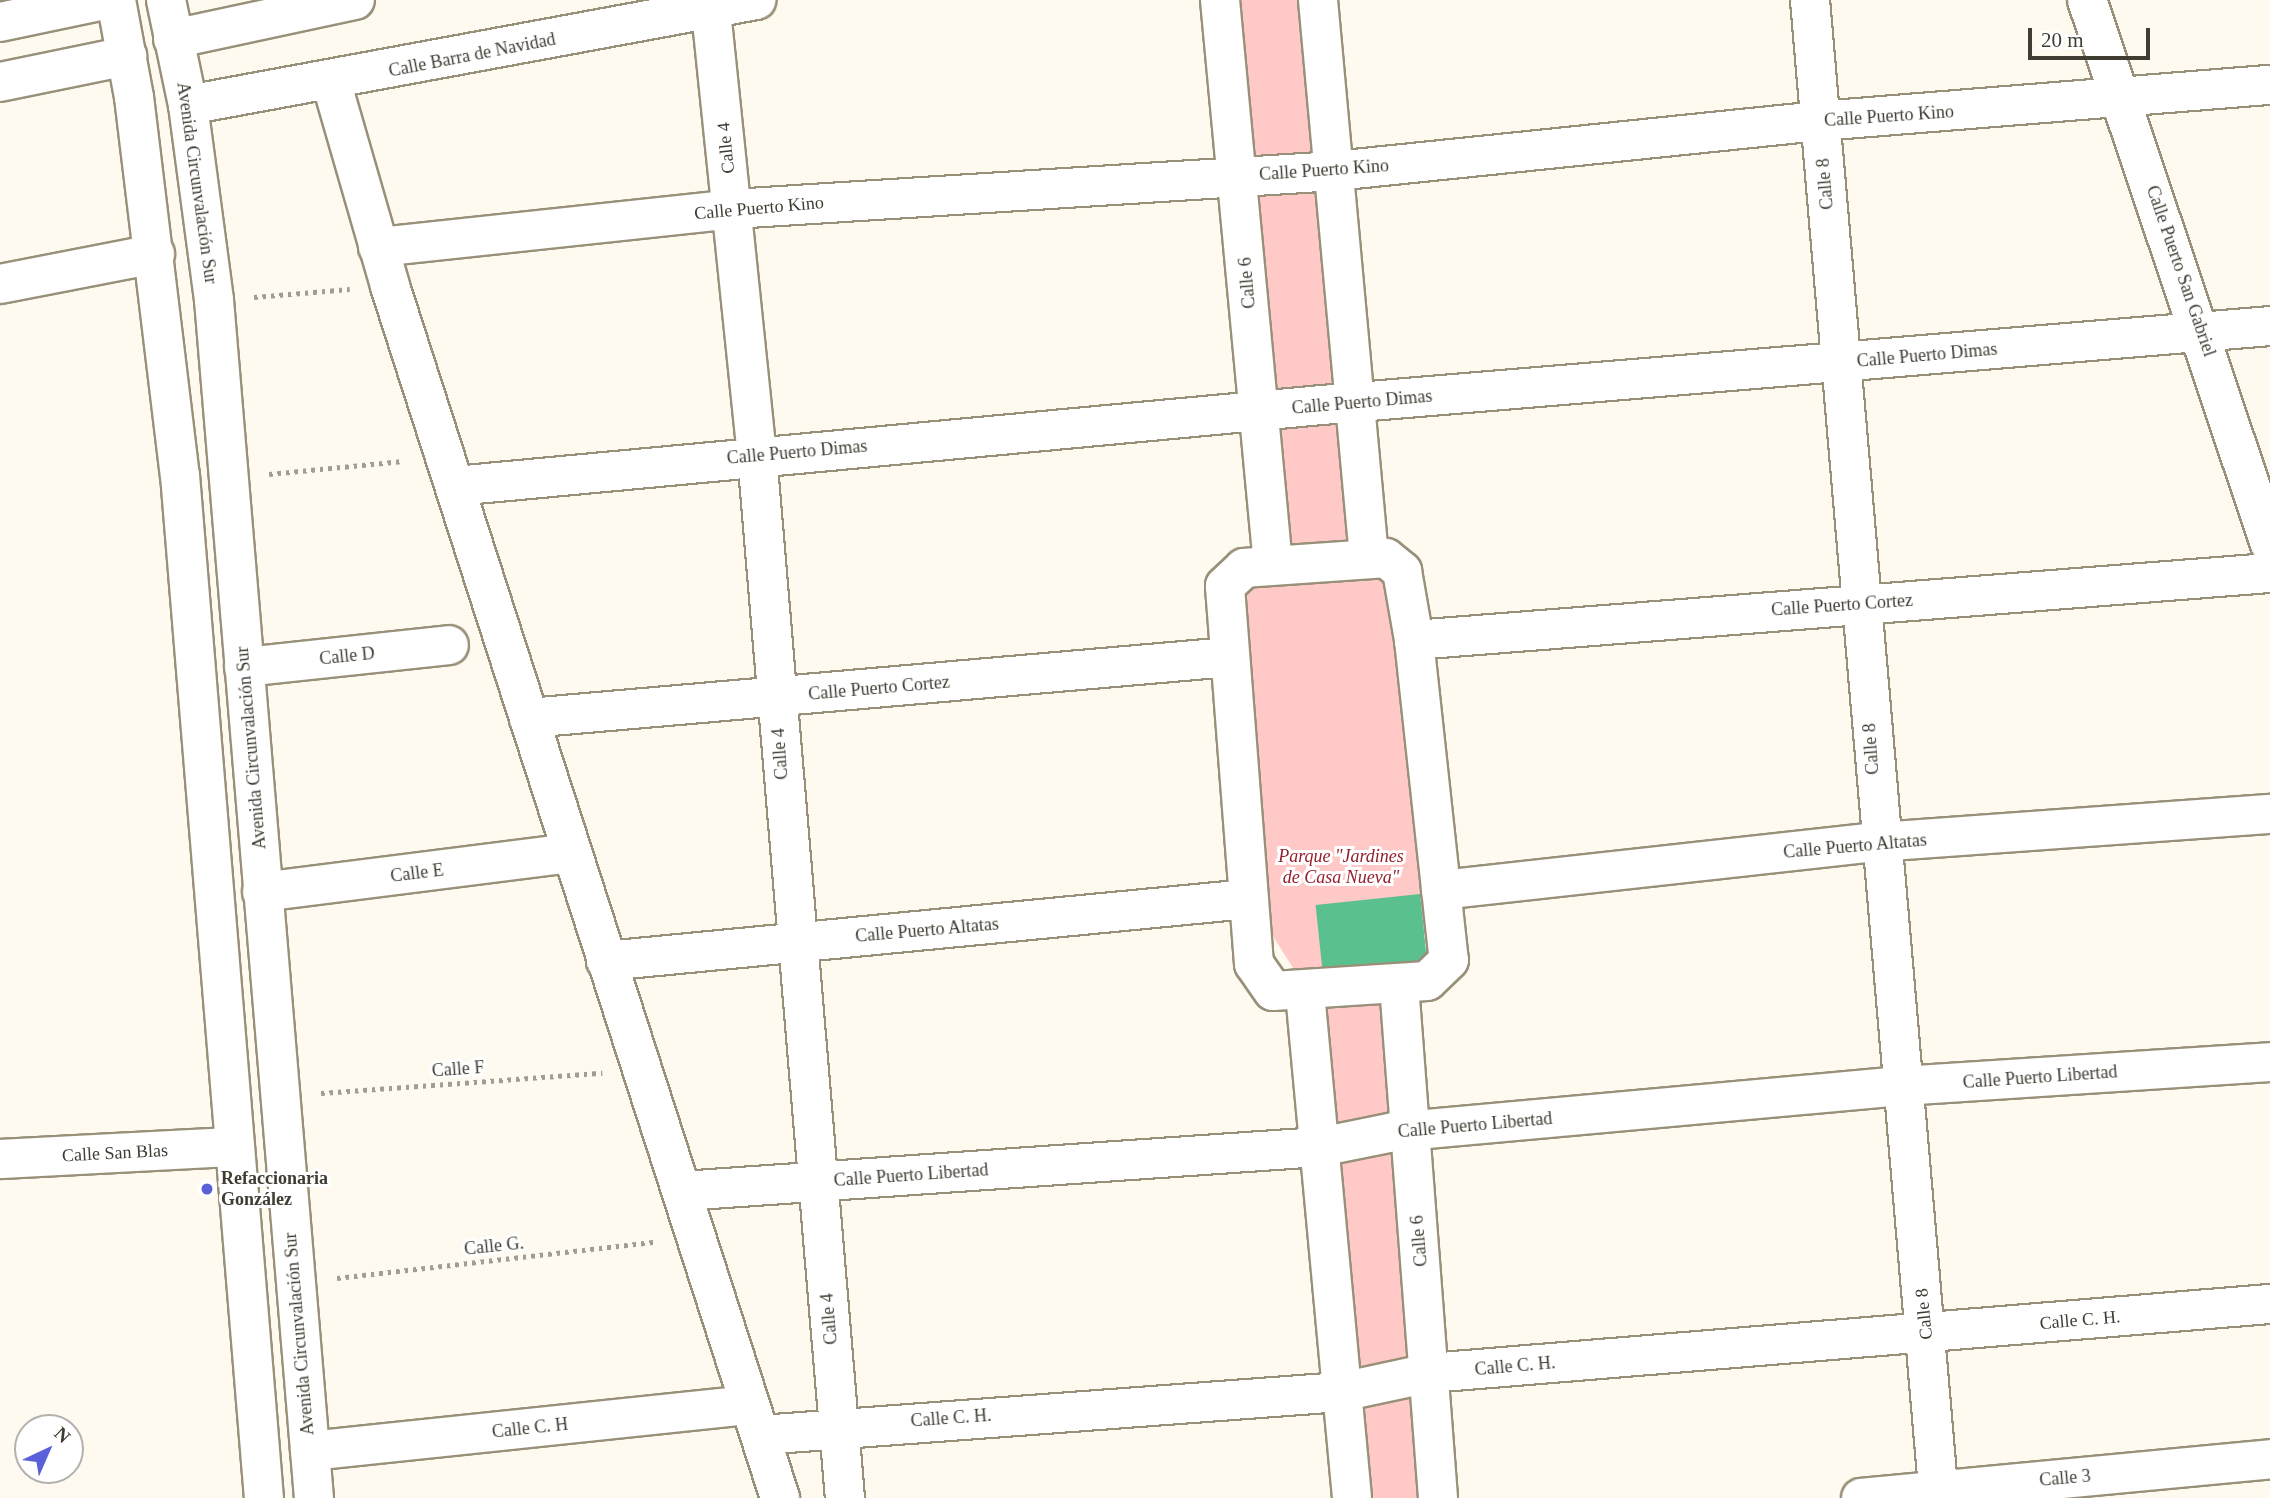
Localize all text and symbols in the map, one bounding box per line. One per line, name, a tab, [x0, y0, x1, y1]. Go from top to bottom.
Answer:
scale bar	[2032, 14, 2154, 58]
street label: Calle Barra de Navidad	[387, 28, 557, 82]
text: 20 m	[2041, 28, 2084, 52]
street label: Avenida Circunvalación Sur	[172, 81, 222, 285]
street label: Calle Puerto Kino	[1823, 101, 1955, 131]
street label: Calle 4	[713, 121, 739, 175]
street label: Calle Puerto Kino	[1258, 155, 1390, 185]
street label: Calle 8	[1812, 157, 1838, 211]
street label: Calle Puerto San Gabriel	[2142, 183, 2220, 359]
street label: Calle Puerto Kino	[693, 192, 825, 224]
street label: Calle 6	[1234, 256, 1260, 310]
street label: Calle Puerto Dimas	[1856, 338, 1998, 372]
street label: Calle Puerto Dimas	[1291, 385, 1433, 419]
street label: Calle Puerto Dimas	[726, 435, 868, 469]
street label: Calle Puerto Cortez	[1770, 589, 1914, 621]
street label: Calle D	[318, 642, 376, 670]
street label: Avenida Circunvalación Sur	[231, 646, 271, 850]
street label: Calle Puerto Cortez	[807, 671, 951, 705]
street label: Calle 8	[1858, 723, 1884, 775]
street label: Calle 4	[767, 728, 793, 780]
street label: Calle Puerto Altatas	[1782, 829, 1928, 863]
park label: Parque "Jardines de Casa Nueva"	[1278, 846, 1404, 888]
street label: Calle E	[389, 859, 445, 887]
street label: Calle Puerto Altatas	[854, 913, 1000, 947]
street label: Calle F	[431, 1056, 485, 1082]
street label: Calle Puerto Libertad	[1962, 1061, 2118, 1093]
street label: Calle Puerto Libertad	[1397, 1107, 1553, 1143]
street label: Calle San Blas	[62, 1139, 168, 1167]
street label: Calle Puerto Libertad	[833, 1159, 989, 1191]
place label: Refaccionaria González	[221, 1168, 328, 1210]
marker: Refaccionaria González	[199, 1181, 215, 1197]
street label: Calle 6	[1406, 1214, 1432, 1268]
street label: Avenida Circunvalación Sur	[279, 1232, 319, 1436]
street label: Calle G.	[463, 1232, 525, 1260]
street label: Calle 8	[1911, 1287, 1937, 1341]
street label: Calle 4	[816, 1292, 842, 1346]
street label: Calle C. H.	[2039, 1306, 2121, 1334]
street label: Calle C. H.	[1474, 1352, 1556, 1380]
street label: Calle C. H.	[910, 1404, 992, 1432]
street label: Calle C. H	[491, 1413, 569, 1443]
north arrow	[14, 1414, 84, 1484]
text: N	[50, 1423, 75, 1447]
street label: Calle 3	[2038, 1465, 2092, 1491]

